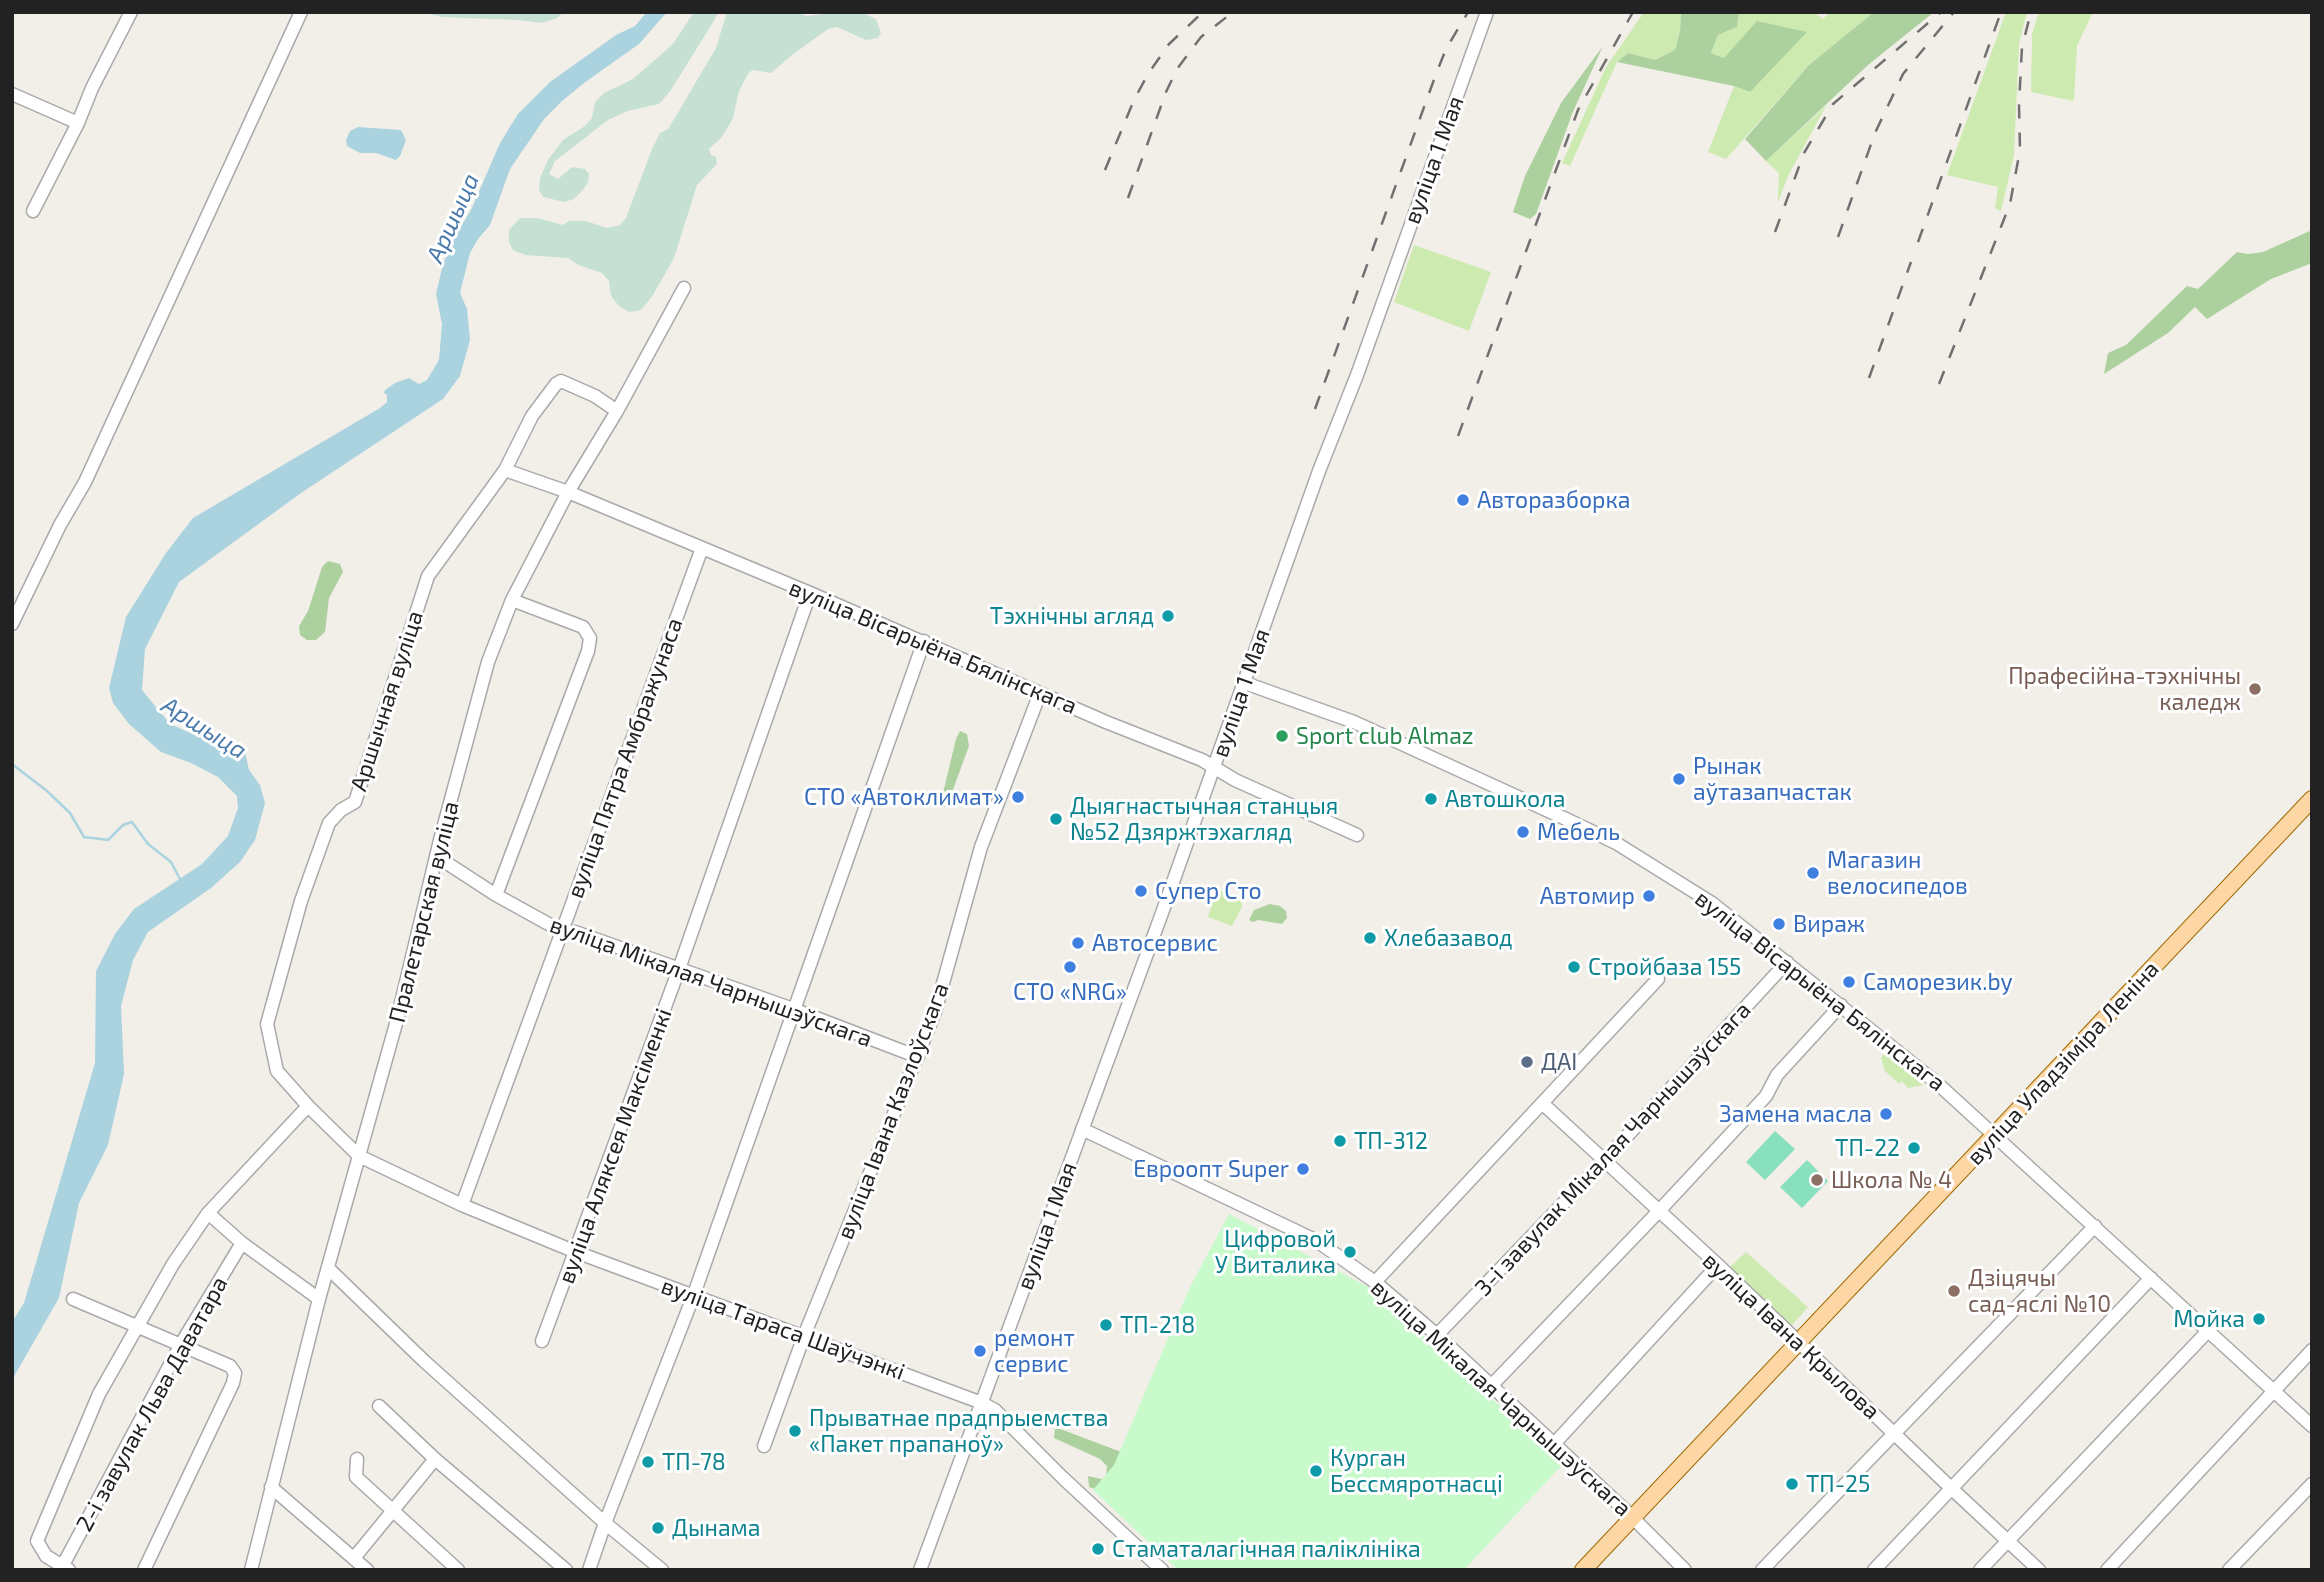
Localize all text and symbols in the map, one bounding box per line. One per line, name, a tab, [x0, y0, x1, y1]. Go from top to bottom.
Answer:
street label: вуліца 1 Мая	[1398, 92, 1470, 228]
water label: Аршыца	[421, 169, 485, 267]
place label: Авторазборка	[1477, 486, 1630, 514]
marker: Авторазборка	[1455, 492, 1471, 508]
street label: вуліца Вісарыёна Бялінскага	[785, 574, 1081, 720]
place label: Тэхнічны агляд	[990, 602, 1154, 630]
street label: Аршычная вуліца	[345, 607, 429, 795]
marker: Тэхнічны агляд	[1160, 608, 1176, 624]
street label: вуліца Пятра Амбражунаса	[561, 614, 689, 902]
street label: вуліца 1 Мая	[1206, 625, 1276, 761]
place label: Прафесійна-тэхнічны каледж	[2008, 662, 2241, 716]
marker: Прафесійна-тэхнічны каледж	[2247, 681, 2263, 697]
water label: Аршыца	[156, 691, 252, 765]
place label: Sport club Almaz	[1296, 722, 1473, 750]
marker: Sport club Almaz	[1274, 728, 1290, 744]
place label: Рынак аўтазапчастак	[1693, 752, 1852, 806]
marker: Рынак аўтазапчастак	[1671, 771, 1687, 787]
place label: СТО «Автоклимат»	[804, 783, 1004, 811]
place label: Автошкола	[1445, 785, 1566, 813]
marker: СТО «Автоклимат»	[1010, 789, 1026, 805]
marker: Автошкола	[1423, 791, 1439, 807]
place label: Дыягнастычная станцыя №52 Дзяржтэхагляд	[1070, 792, 1338, 846]
street label: Пралетарская вуліца	[383, 799, 465, 1025]
marker: Дыягнастычная станцыя №52 Дзяржтэхагляд	[1048, 811, 1064, 827]
place label: Мебель	[1537, 818, 1620, 846]
marker: Мебель	[1515, 824, 1531, 840]
place label: Магазин велосипедов	[1827, 846, 1968, 900]
marker: Магазин велосипедов	[1805, 865, 1821, 881]
place label: Супер Сто	[1155, 877, 1262, 905]
place label: Автомир	[1540, 882, 1635, 910]
marker: Супер Сто	[1133, 883, 1149, 899]
street label: вуліца Вісарыёна Бялінскага	[1689, 885, 1951, 1097]
marker: Автомир	[1641, 888, 1657, 904]
place label: Вираж	[1793, 910, 1865, 938]
street label: вуліца Мікалая Чарнышэўскага	[546, 911, 876, 1053]
marker: Вираж	[1771, 916, 1787, 932]
place label: Хлебазавод	[1384, 924, 1513, 952]
place label: Автосервис	[1092, 929, 1218, 957]
marker: Хлебазавод	[1362, 930, 1378, 946]
marker: Автосервис	[1070, 935, 1086, 951]
place label: Стройбаза 155	[1588, 953, 1741, 981]
street label: вуліца Уладзіміра Леніна	[1961, 955, 2165, 1171]
marker: СТО «NRG»	[1062, 959, 1078, 975]
marker: Стройбаза 155	[1566, 959, 1582, 975]
place label: Саморезик.by	[1863, 968, 2013, 996]
marker: Саморезик.by	[1841, 974, 1857, 990]
place label: СТО «NRG»	[1013, 978, 1127, 1006]
street label: вуліца Івана Казлоўскага	[831, 979, 955, 1243]
street label: 3-і завулак Мікалая Чарнышэўскага	[1469, 996, 1757, 1302]
street label: вуліца Аляксея Максіменкі	[552, 1005, 678, 1287]
place label: ДАІ	[1541, 1048, 1577, 1076]
marker: ДАІ	[1519, 1054, 1535, 1070]
place label: Замена масла	[1719, 1100, 1872, 1128]
marker: Замена масла	[1878, 1106, 1894, 1122]
place label: ТП-312	[1354, 1127, 1428, 1155]
marker: ТП-312	[1332, 1133, 1348, 1149]
place label: ТП-22	[1835, 1134, 1900, 1162]
marker: ТП-22	[1906, 1140, 1922, 1156]
place label: Евроопт Super	[1133, 1155, 1289, 1183]
street label: вуліца 1 Мая	[1011, 1158, 1083, 1294]
marker: Евроопт Super	[1295, 1161, 1311, 1177]
place label: Школа № 4	[1831, 1166, 1952, 1194]
marker: Школа № 4	[1809, 1172, 1825, 1188]
place label: Цифровой У Виталика	[1215, 1225, 1336, 1279]
marker: Цифровой У Виталика	[1342, 1244, 1358, 1260]
street label: вуліца Івана Крылова	[1697, 1247, 1885, 1425]
place label: Дзіцячы сад-яслі №10	[1968, 1264, 2111, 1318]
street label: 2-і завулак Льва Даватара	[70, 1272, 234, 1536]
street label: вуліца Тараса Шаўчэнкі	[657, 1272, 909, 1386]
street label: вуліца Мікалая Чарнышэўскага	[1365, 1274, 1637, 1522]
marker: Дзіцячы сад-яслі №10	[1946, 1283, 1962, 1299]
place label: Мойка	[2173, 1305, 2245, 1333]
place label: ТП-218	[1120, 1311, 1195, 1339]
marker: Мойка	[2251, 1311, 2267, 1327]
marker: ТП-218	[1098, 1317, 1114, 1333]
place label: ремонт сервис	[994, 1324, 1075, 1378]
marker: ремонт сервис	[972, 1343, 988, 1359]
place label: Прыватнае прадпрыемства «Пакет прапаноў»	[809, 1404, 1108, 1458]
marker: Прыватнае прадпрыемства «Пакет прапаноў»	[787, 1423, 803, 1439]
place label: Курган Бессмяротнасці	[1330, 1444, 1503, 1498]
place label: ТП-78	[662, 1448, 726, 1476]
marker: ТП-78	[640, 1454, 656, 1470]
marker: Курган Бессмяротнасці	[1308, 1463, 1324, 1479]
place label: ТП-25	[1806, 1470, 1870, 1498]
marker: ТП-25	[1784, 1476, 1800, 1492]
place label: Дынама	[672, 1514, 761, 1542]
marker: Дынама	[650, 1520, 666, 1536]
place label: Стаматалагічная паліклініка	[1112, 1535, 1421, 1563]
marker: Стаматалагічная паліклініка	[1090, 1541, 1106, 1557]

